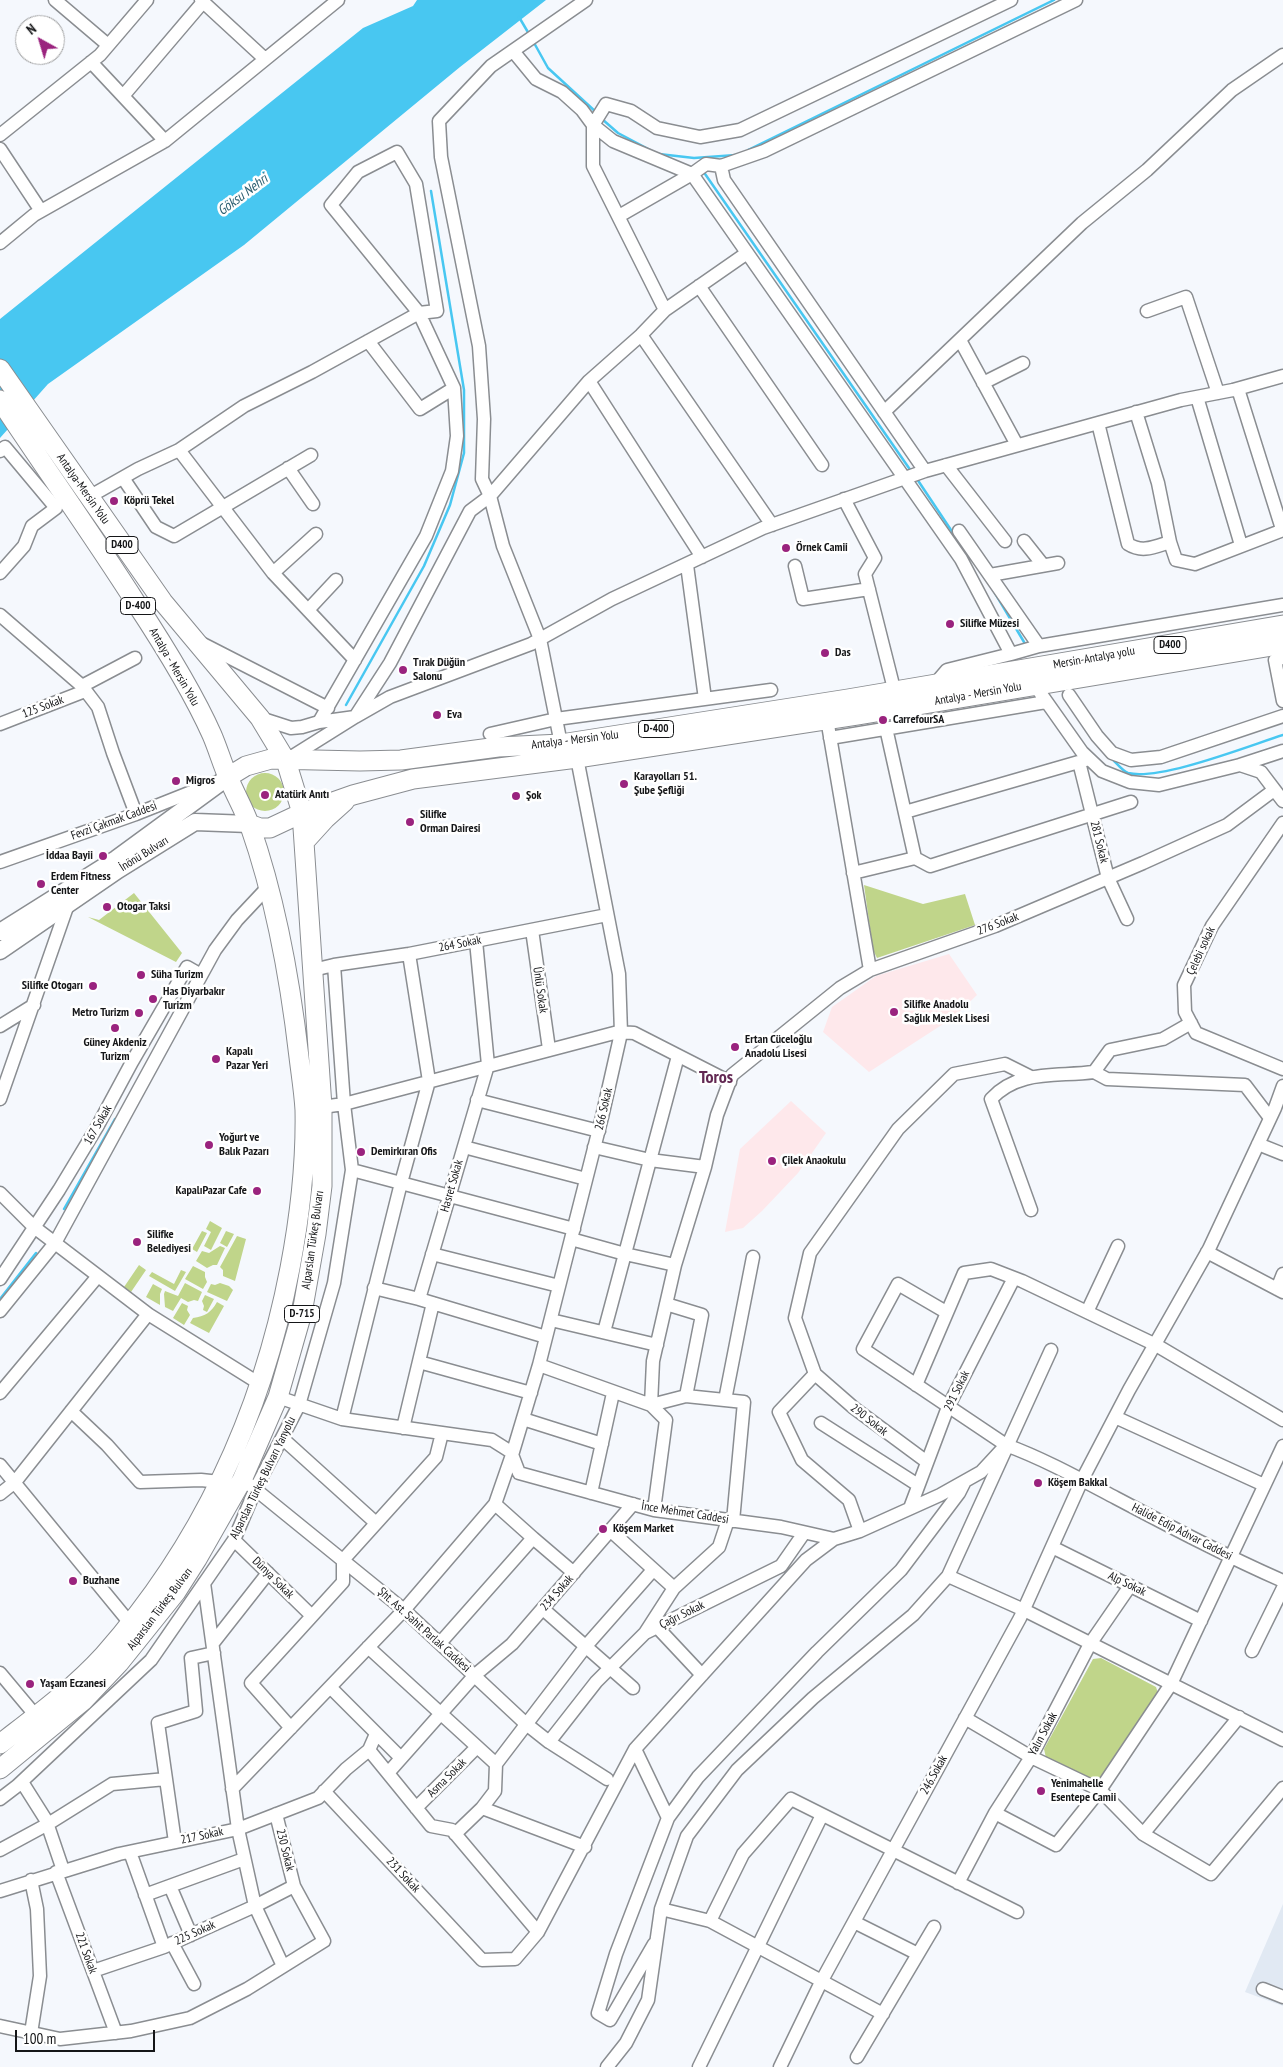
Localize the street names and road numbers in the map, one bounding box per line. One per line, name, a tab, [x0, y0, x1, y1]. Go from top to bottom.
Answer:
street label: Antalya-Mersin Yolu	[53, 451, 113, 527]
road number: D400	[106, 536, 138, 554]
road number: D-400	[120, 598, 156, 614]
street label: Antalya - Mersin Yolu	[146, 625, 202, 709]
road number: D400	[1154, 636, 1186, 654]
street label: Mersin-Antalya yolu	[1052, 644, 1136, 672]
street label: Antalya - Mersin Yolu	[933, 679, 1023, 709]
street label: 125 Sokak	[20, 693, 66, 721]
road number: D-400	[638, 721, 674, 738]
street label: Antalya - Mersin Yolu	[531, 727, 619, 753]
street label: Fevzi Çakmak Caddesi	[69, 799, 159, 843]
street label: 281 Sokak	[1087, 819, 1111, 865]
street label: İnönü Bulvarı	[117, 833, 171, 875]
street label: 276 Sokak	[975, 910, 1021, 938]
street label: Çelebi sokak	[1184, 925, 1218, 977]
street label: 264 Sokak	[437, 933, 483, 955]
street label: Ünlü Sokak	[530, 966, 550, 1014]
street label: 266 Sokak	[592, 1086, 616, 1132]
street label: 167 Sokak	[81, 1103, 115, 1147]
street label: Hasret Sokak	[438, 1158, 466, 1214]
street label: Alparslan Türkeş Bulvarı	[299, 1190, 327, 1290]
road number: D-715	[284, 1306, 320, 1322]
street label: 291 Sokak	[941, 1368, 973, 1414]
street label: 290 Sokak	[848, 1401, 890, 1439]
street label: Alparslan Türkeş Bulvarı Yanyolu	[227, 1414, 299, 1542]
street label: İnce Mehmet Caddesi	[640, 1499, 730, 1527]
street label: Halide Edip Adıvar Caddesi	[1129, 1500, 1235, 1564]
street label: Dünya Sokak	[249, 1554, 297, 1602]
street label: Alparslan Türkeş Bulvarı	[124, 1565, 196, 1653]
street label: Alp Sokak	[1106, 1569, 1148, 1599]
street label: 234 Sokak	[537, 1572, 577, 1614]
street label: Şht. Ast. Sahit Parlak Caddesi	[375, 1585, 473, 1675]
street label: Çağrı Sokak	[657, 1598, 707, 1632]
street label: Yalın Sokak	[1026, 1710, 1060, 1758]
street label: 246.Sokak	[917, 1753, 951, 1797]
street label: Asma Sokak	[424, 1755, 470, 1801]
street label: 217 Sokak	[179, 1824, 225, 1848]
street label: 230 Sokak	[273, 1827, 297, 1873]
street label: 231 Sokak	[383, 1854, 423, 1896]
street label: 225 Sokak	[172, 1918, 218, 1948]
street label: 221 Sokak	[72, 1930, 100, 1976]

